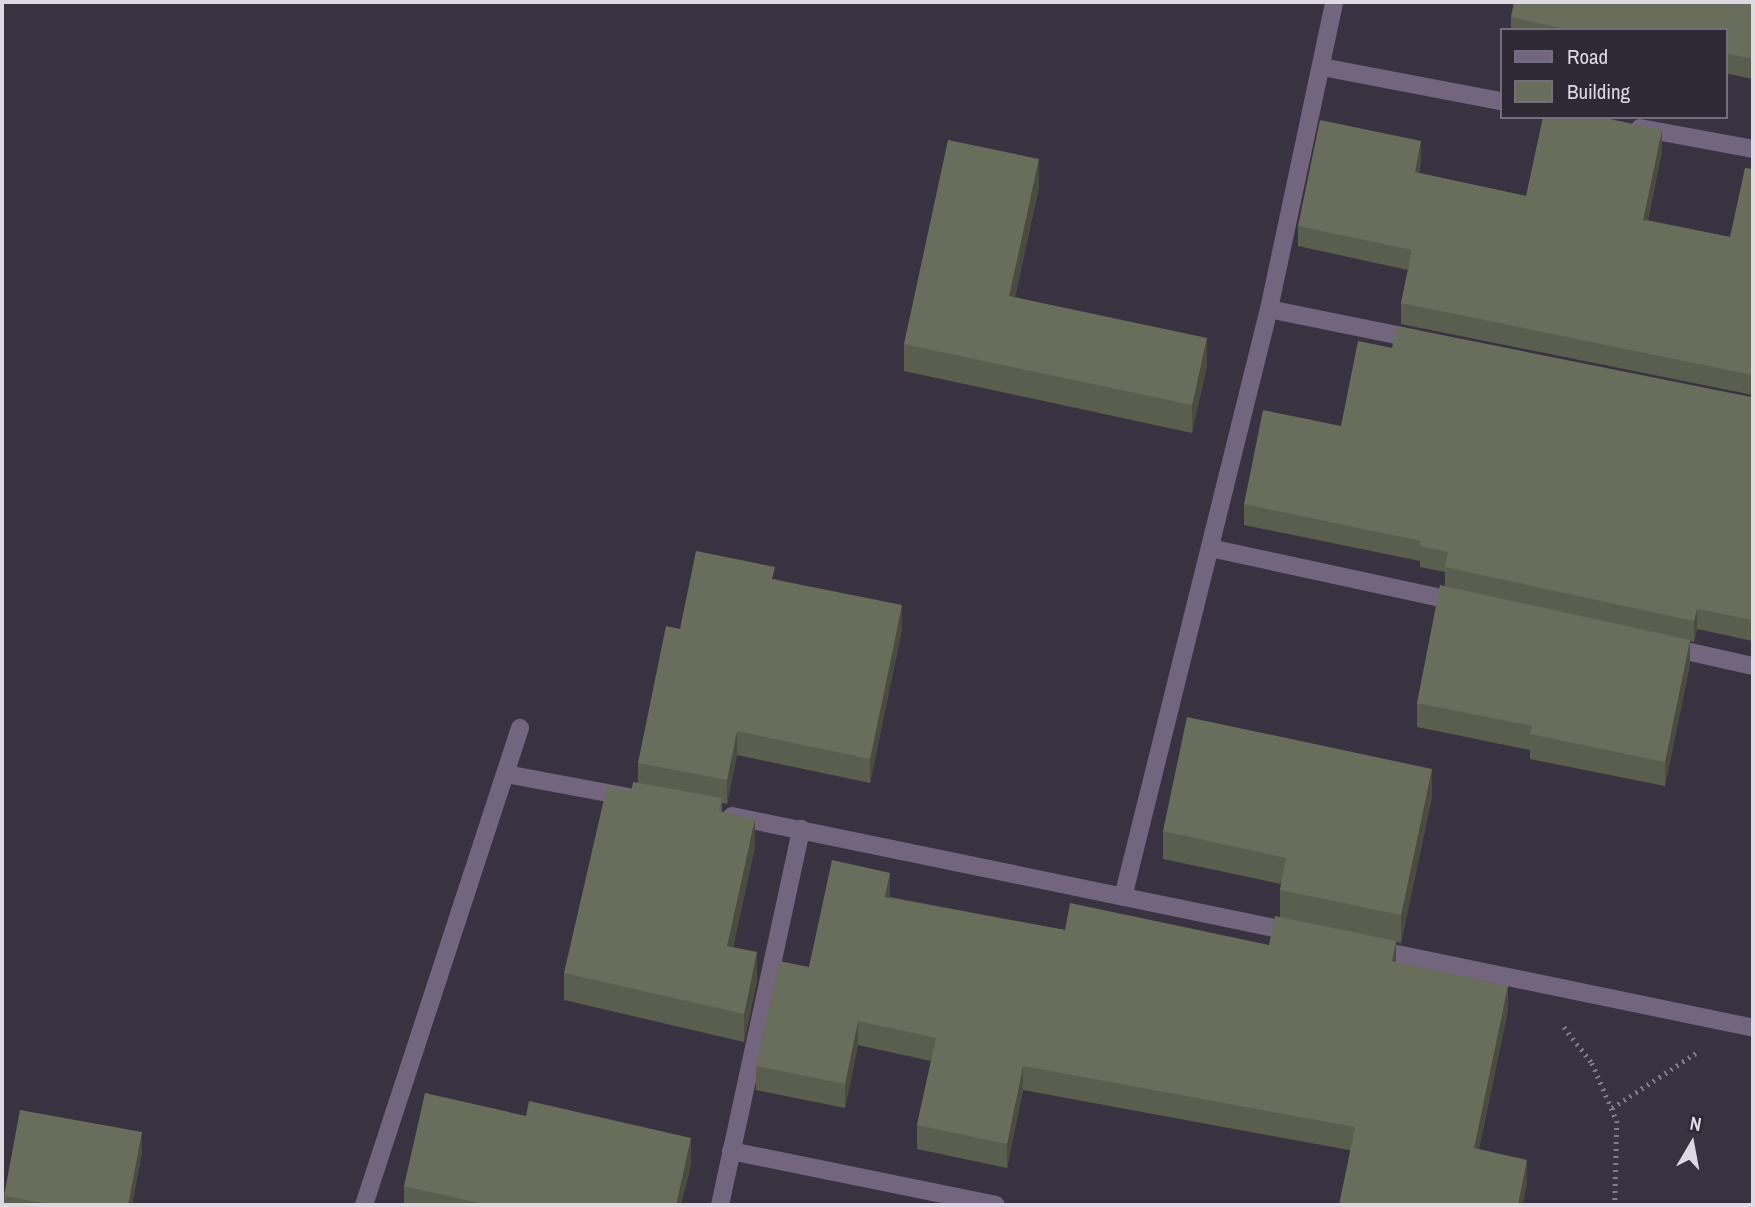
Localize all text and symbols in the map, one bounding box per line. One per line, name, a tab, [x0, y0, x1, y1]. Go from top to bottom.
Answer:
legend	[1500, 28, 1727, 119]
text: Road	[1567, 42, 1608, 71]
text: Building	[1567, 77, 1630, 106]
north arrow	[1657, 1109, 1727, 1179]
text: N	[1688, 1110, 1703, 1137]

